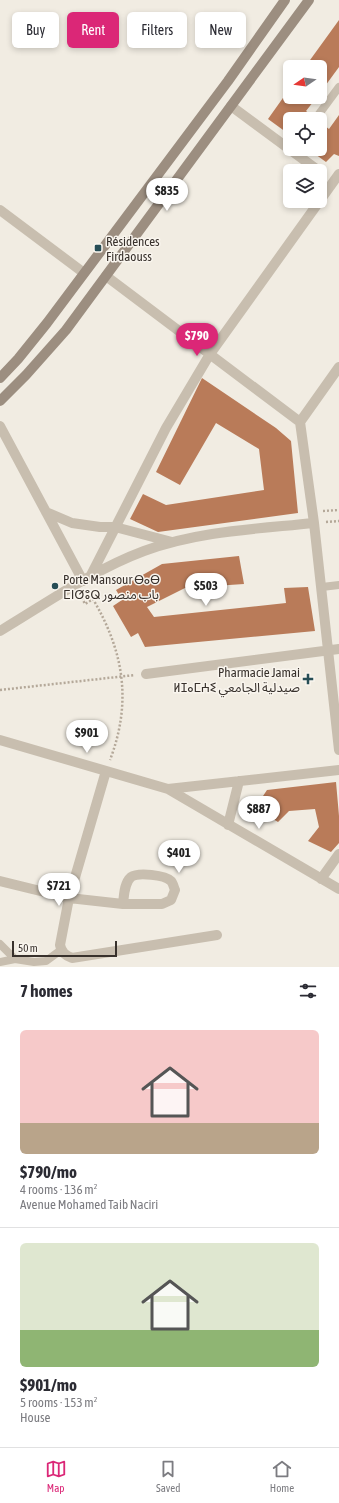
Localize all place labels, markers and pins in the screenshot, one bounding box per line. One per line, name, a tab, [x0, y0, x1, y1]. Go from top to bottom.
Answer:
pin: $835	[143, 178, 191, 212]
place label: Résidences Firdaouss	[106, 234, 160, 264]
marker: Résidences Firdaouss	[93, 243, 103, 253]
pin: $790	[173, 323, 221, 357]
place label: Porte Mansour ⴱⴰⴱ ⵎⵏⵚⵓⵕ باب منصور	[63, 572, 160, 602]
pin: $503	[182, 573, 230, 607]
marker: Porte Mansour ⴱⴰⴱ ⵎⵏⵚⵓⵕ باب منصور	[50, 581, 60, 591]
place label: Pharmacie Jamai ⵍⵊⴰⵎⵄⵉ صيدلية الجامعي	[173, 665, 300, 698]
marker: Pharmacie Jamai ⵍⵊⴰⵎⵄⵉ صيدلية الجامعي	[303, 674, 313, 684]
pin: $901	[63, 720, 111, 754]
pin: $887	[235, 796, 283, 830]
pin: $401	[155, 840, 203, 874]
pin: $721	[35, 873, 83, 907]

